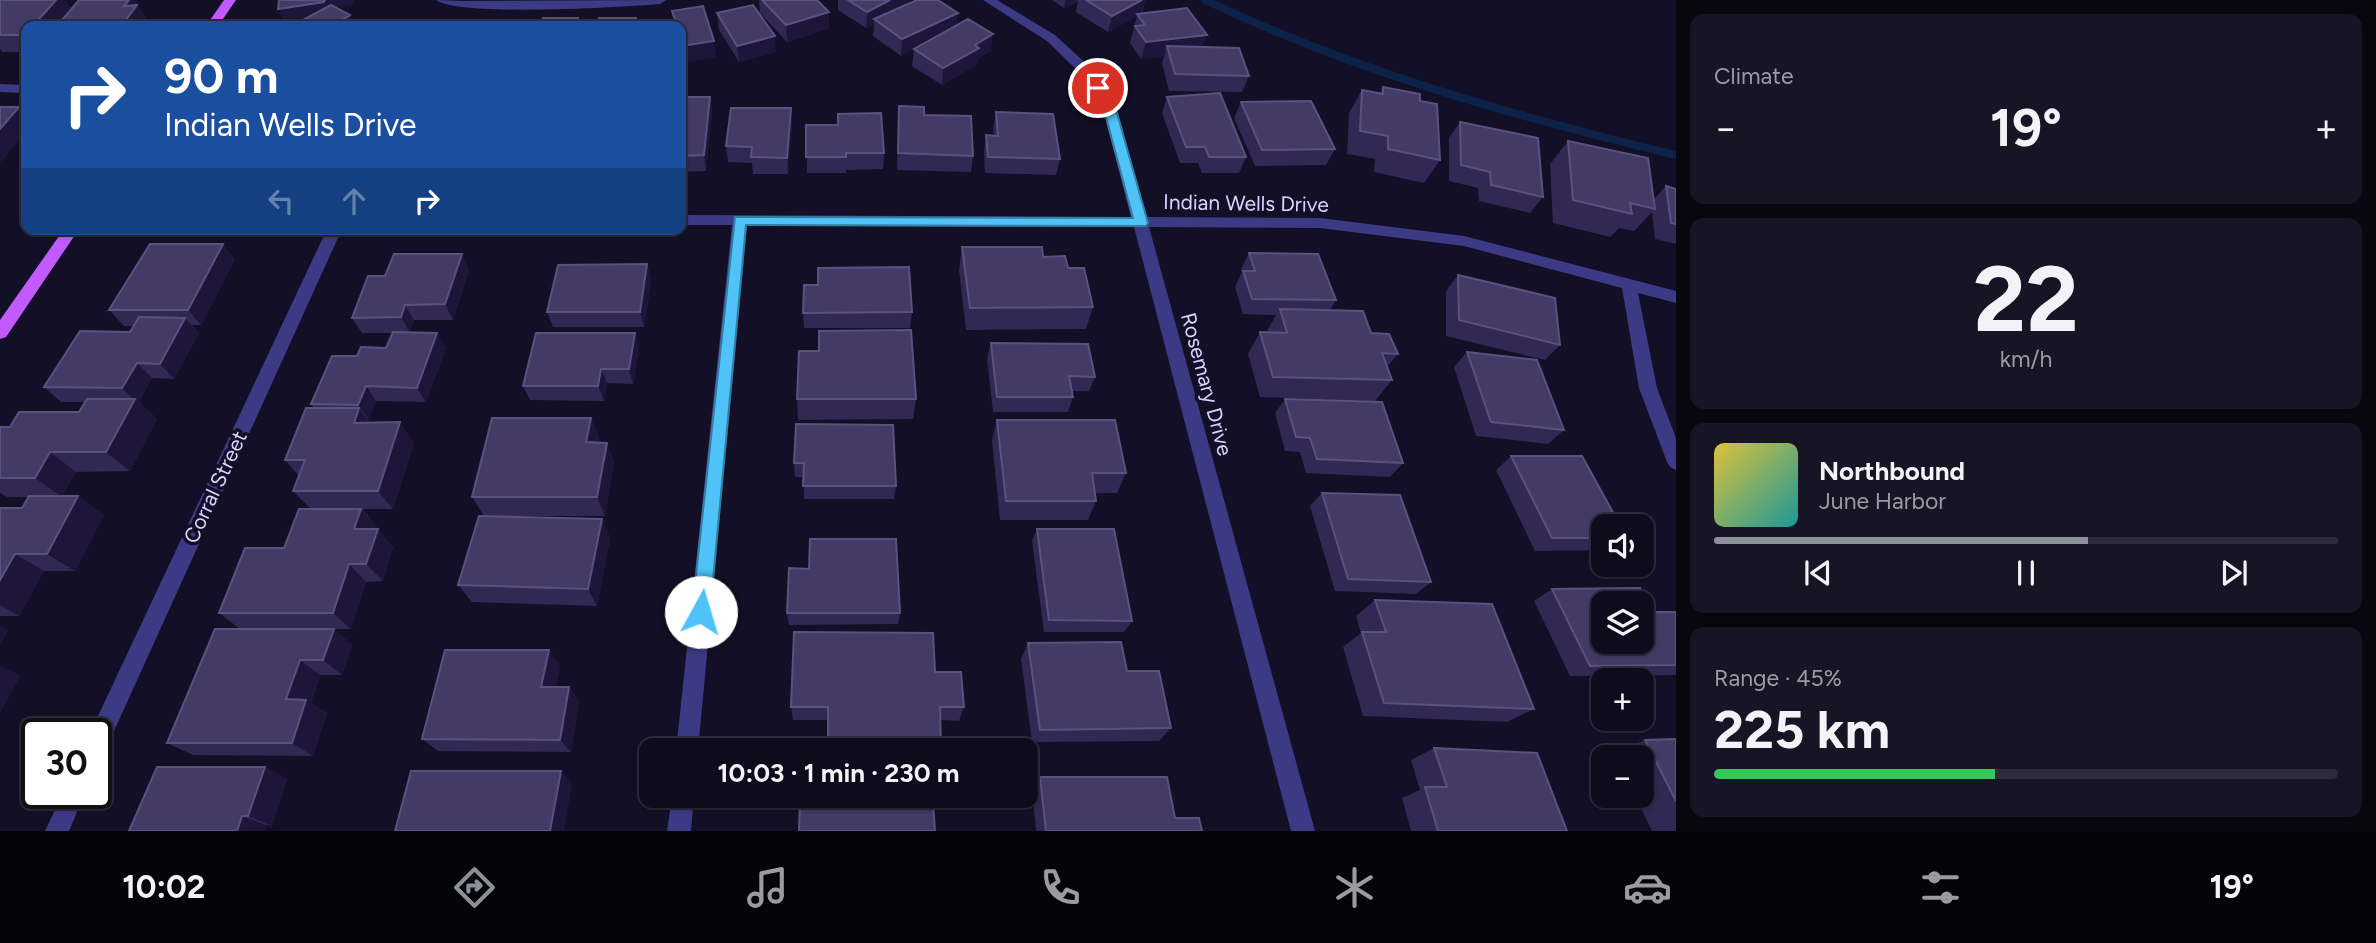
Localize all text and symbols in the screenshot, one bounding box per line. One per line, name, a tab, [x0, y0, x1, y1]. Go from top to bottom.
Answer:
text: 90 m	[164, 46, 279, 105]
icon: right	[49, 49, 140, 140]
pin	[1068, 58, 1128, 118]
text: Climate	[1714, 62, 1793, 90]
icon: arrive	[1079, 69, 1117, 107]
text: 19°	[1990, 97, 2062, 159]
text: −	[1714, 105, 1738, 151]
text: +	[2314, 105, 2338, 151]
text: Indian Wells Drive	[164, 106, 417, 144]
icon: left	[262, 182, 300, 220]
icon: ahead	[335, 182, 373, 220]
icon: right	[408, 182, 446, 220]
street label: Indian Wells Drive	[1163, 189, 1329, 217]
text: 22	[1973, 245, 2079, 354]
street label: Rosemary Drive	[1176, 310, 1238, 458]
text: km/h	[2000, 345, 2052, 373]
street label: Corral Street	[178, 427, 252, 547]
text: Northbound	[1819, 455, 1965, 487]
text: June Harbor	[1819, 487, 1946, 515]
map controls	[1591, 514, 1654, 808]
button: sound	[1591, 514, 1654, 577]
icon: previous	[1799, 554, 1837, 592]
icon: pause	[2007, 554, 2045, 592]
icon: next	[2215, 554, 2253, 592]
position arrow	[664, 575, 738, 649]
button: layers	[1591, 591, 1654, 654]
text: Range · 45%	[1714, 664, 1842, 692]
button: +	[1591, 668, 1654, 731]
text: 225 km	[1714, 699, 1890, 761]
speed limit sign: 30	[21, 718, 112, 809]
button: −	[1591, 745, 1654, 808]
text: 10:03 · 1 min · 230 m	[718, 757, 959, 789]
icon: directions	[450, 863, 499, 912]
icon: music	[743, 863, 792, 912]
icon: phone	[1036, 863, 1085, 912]
icon: climate	[1330, 863, 1379, 912]
icon: car	[1623, 863, 1672, 912]
icon: filters	[1916, 863, 1965, 912]
text: 10:02	[122, 868, 205, 906]
text: 19°	[2210, 868, 2254, 906]

